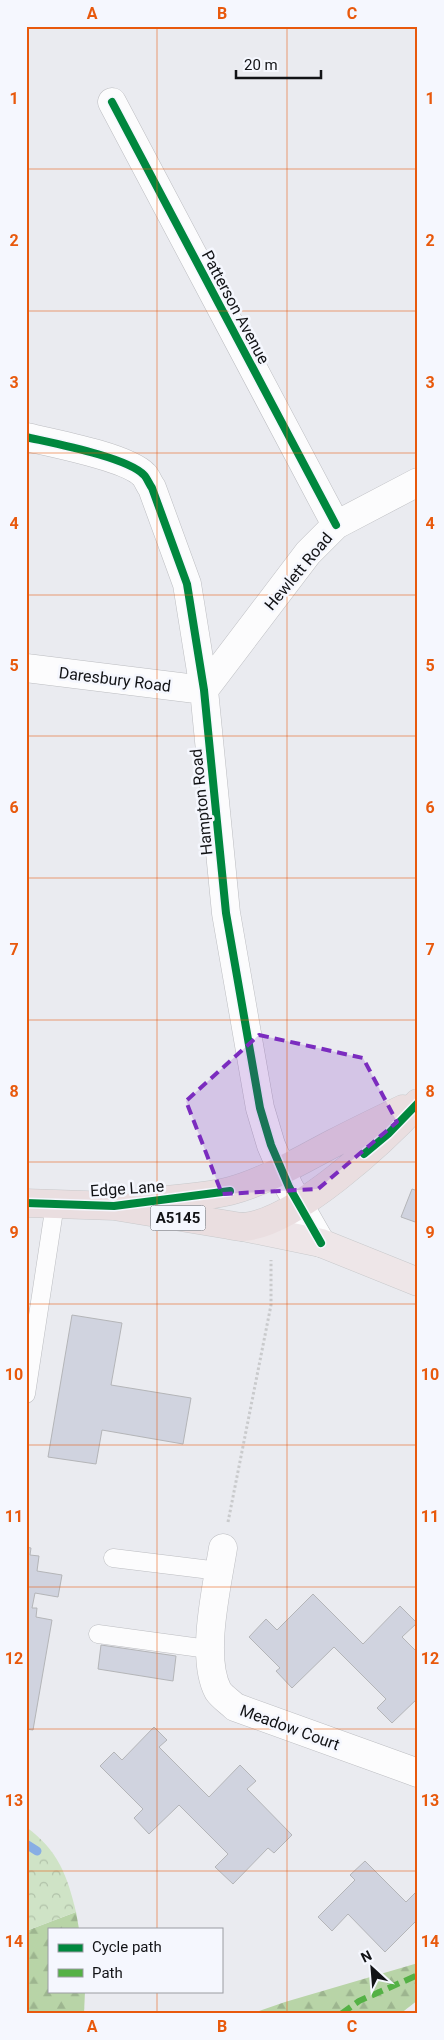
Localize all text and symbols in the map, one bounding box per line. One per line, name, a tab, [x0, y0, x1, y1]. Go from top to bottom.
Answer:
text: A	[87, 4, 98, 23]
text: B	[217, 4, 227, 23]
text: C	[347, 4, 357, 23]
scale bar	[236, 48, 322, 80]
text: 20 m	[244, 56, 278, 74]
text: 1	[9, 89, 19, 108]
text: 1	[425, 89, 435, 108]
text: 2	[9, 231, 19, 250]
text: 2	[425, 231, 435, 250]
street label: Patterson Avenue	[198, 247, 273, 367]
text: 3	[9, 373, 19, 392]
text: 3	[425, 373, 435, 392]
text: 4	[9, 514, 19, 533]
text: 4	[425, 514, 435, 533]
street label: Hewlett Road	[260, 529, 336, 614]
text: 5	[9, 656, 19, 675]
text: 5	[425, 656, 435, 675]
street label: Daresbury Road	[58, 663, 172, 696]
street label: Hampton Road	[186, 748, 217, 856]
text: 6	[9, 798, 19, 817]
text: 6	[425, 798, 435, 817]
text: 7	[9, 940, 19, 959]
text: 7	[425, 940, 435, 959]
text: 8	[9, 1082, 19, 1101]
text: 8	[425, 1082, 435, 1101]
street label: Edge Lane	[89, 1176, 165, 1201]
road number: A5145	[150, 1206, 206, 1230]
text: 9	[9, 1223, 19, 1242]
text: 9	[425, 1223, 435, 1242]
text: 10	[5, 1365, 23, 1384]
text: 10	[421, 1365, 439, 1384]
text: 11	[5, 1507, 23, 1526]
text: 11	[421, 1507, 439, 1526]
text: 12	[5, 1649, 23, 1668]
text: 12	[421, 1649, 439, 1668]
street label: Meadow Court	[237, 1701, 342, 1754]
text: 13	[5, 1791, 23, 1810]
text: 13	[421, 1791, 439, 1810]
legend	[48, 1928, 222, 1992]
text: 14	[5, 1932, 23, 1951]
text: 14	[421, 1932, 439, 1951]
text: Cycle path	[92, 1938, 162, 1956]
north arrow	[346, 1942, 396, 1992]
text: N	[358, 1947, 374, 1966]
text: Path	[92, 1964, 123, 1982]
text: A	[87, 2017, 98, 2036]
text: B	[217, 2017, 227, 2036]
text: C	[347, 2017, 357, 2036]

